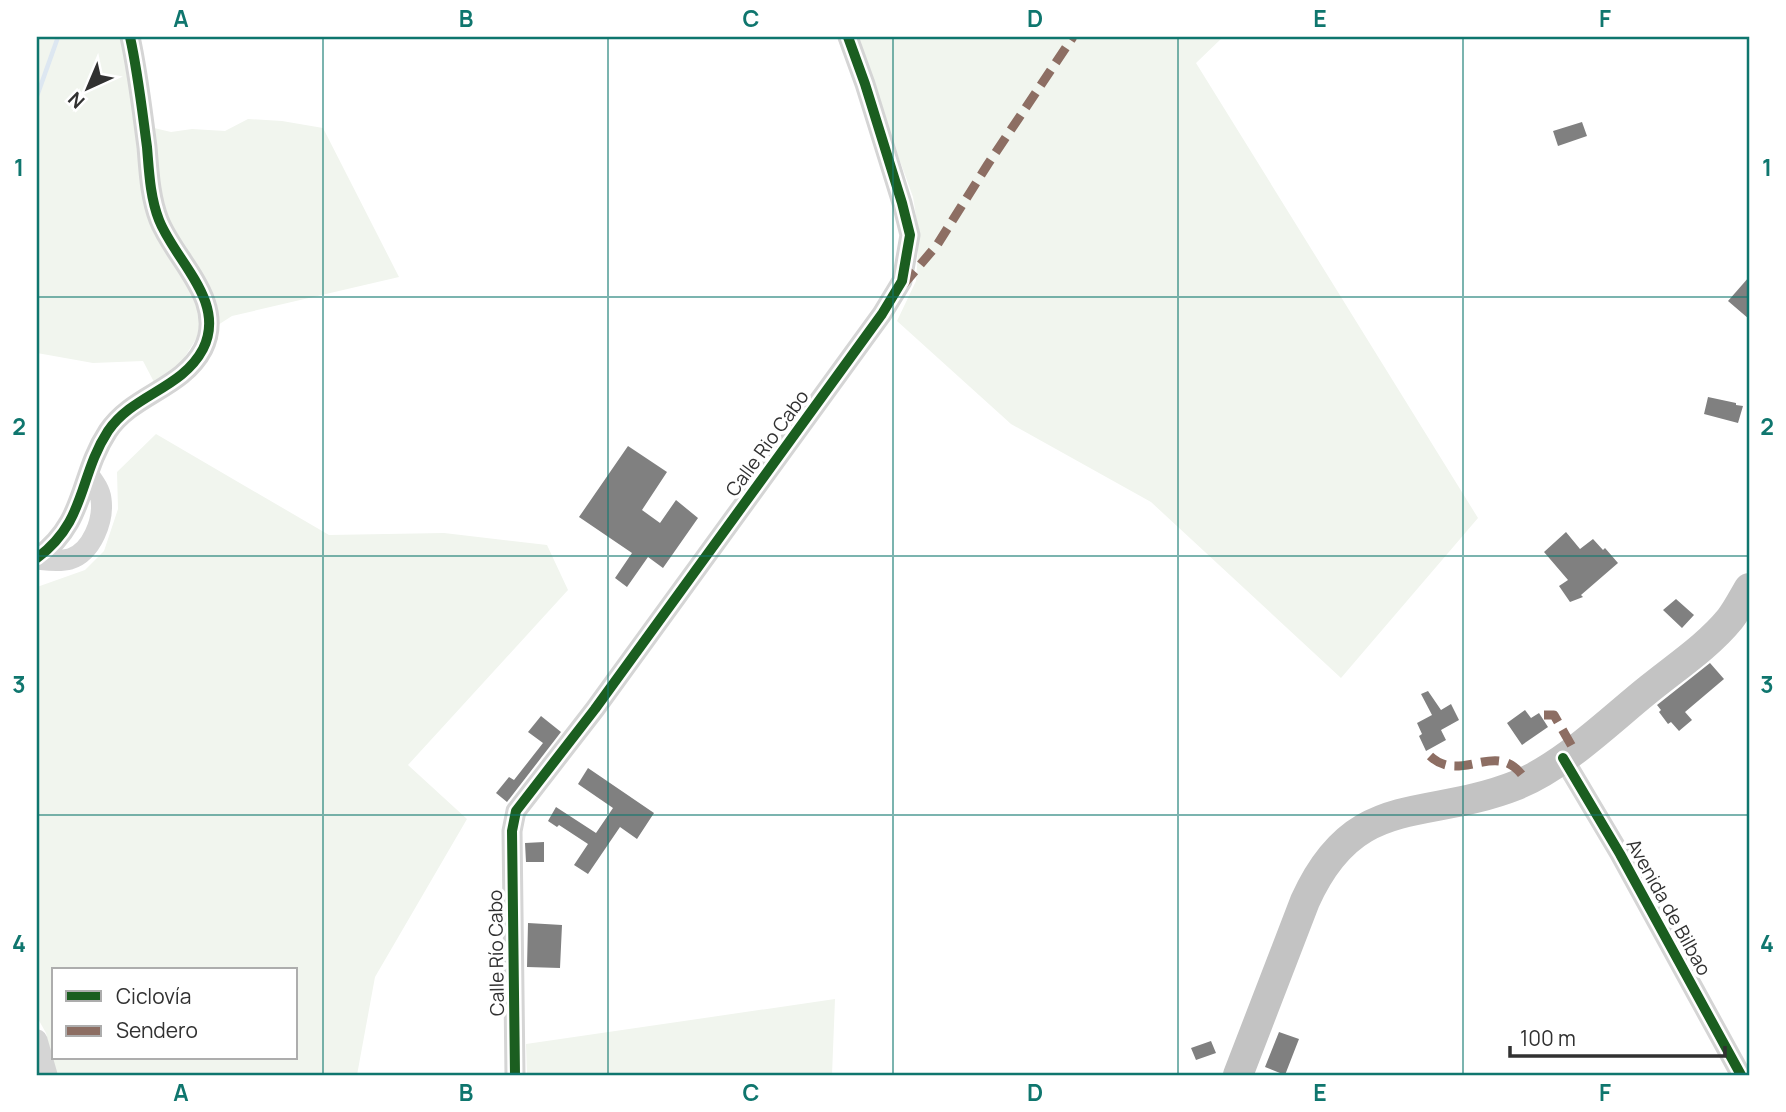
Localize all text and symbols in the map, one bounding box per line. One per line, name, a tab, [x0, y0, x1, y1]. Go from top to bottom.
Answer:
text: A	[173, 2, 189, 34]
text: B	[459, 2, 473, 34]
text: C	[743, 2, 760, 34]
text: D	[1027, 2, 1043, 34]
text: E	[1313, 2, 1327, 34]
text: F	[1599, 2, 1611, 34]
north arrow	[52, 52, 122, 122]
text: N	[62, 86, 90, 114]
text: 1	[14, 151, 24, 183]
text: 1	[1762, 151, 1772, 183]
street label: Calle Rio Cabo	[719, 384, 815, 502]
text: 2	[12, 410, 26, 442]
text: 2	[1760, 410, 1774, 442]
text: 3	[12, 668, 26, 700]
text: 3	[1760, 668, 1774, 700]
street label: Avenida de Bilbao	[1621, 834, 1717, 980]
street label: Calle Río Cabo	[482, 890, 510, 1016]
text: 4	[12, 927, 26, 959]
text: 4	[1760, 927, 1774, 959]
legend	[52, 968, 298, 1060]
text: Ciclovía	[116, 982, 191, 1010]
scale bar	[1510, 1014, 1725, 1058]
text: Sendero	[116, 1016, 198, 1044]
text: 100 m	[1520, 1024, 1576, 1052]
text: A	[173, 1076, 189, 1108]
text: B	[459, 1076, 473, 1108]
text: C	[743, 1076, 760, 1108]
text: D	[1027, 1076, 1043, 1108]
text: E	[1313, 1076, 1327, 1108]
text: F	[1599, 1076, 1611, 1108]

